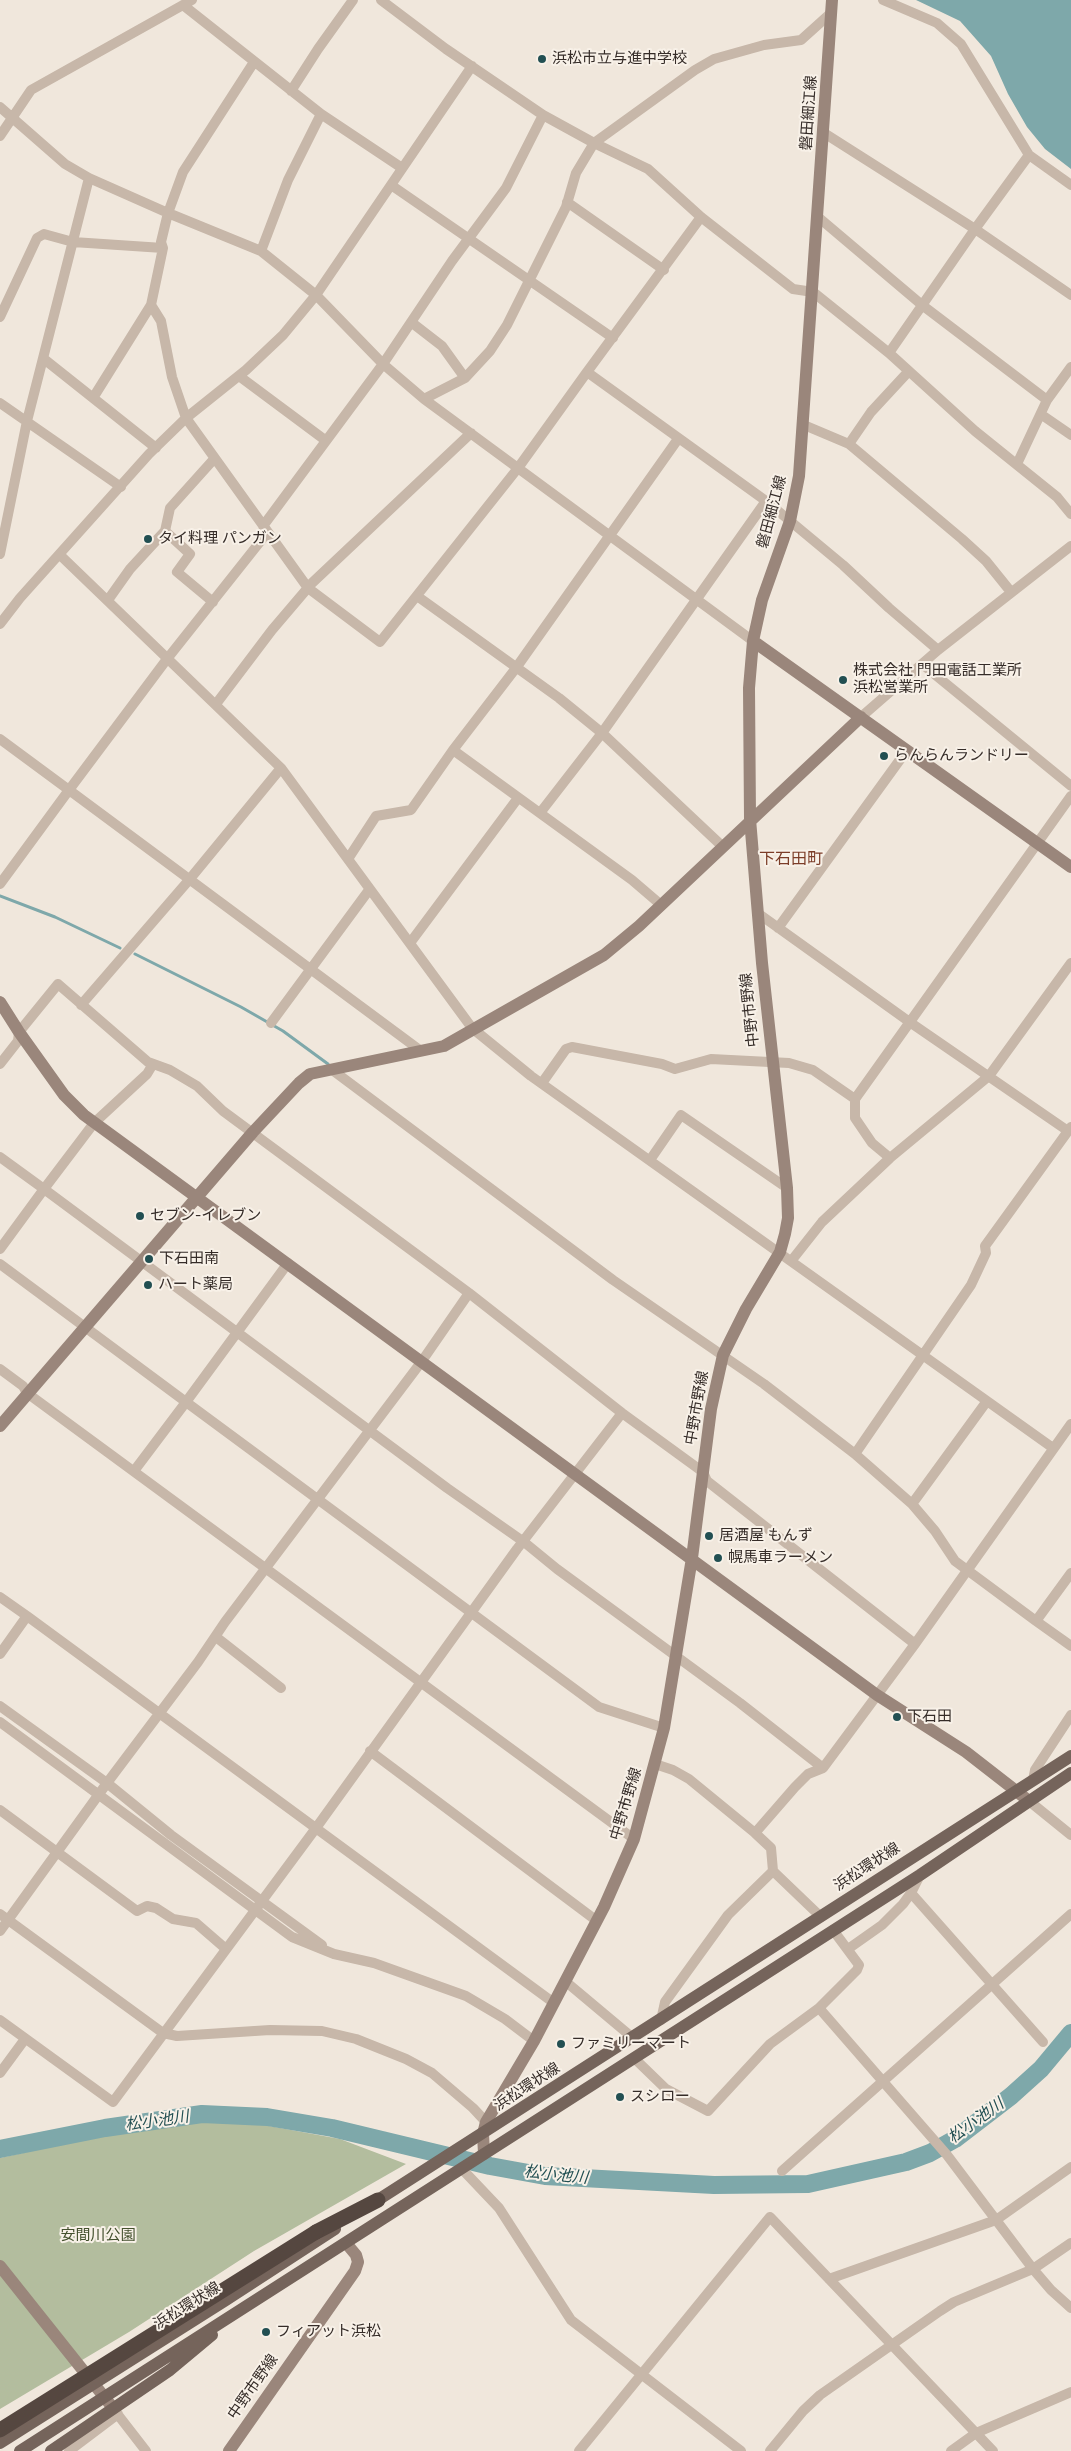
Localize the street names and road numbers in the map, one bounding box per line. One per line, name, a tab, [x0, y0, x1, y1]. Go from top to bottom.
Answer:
street label: 磐田細江線	[797, 75, 821, 151]
street label: 磐田細江線	[754, 473, 790, 551]
street label: 中野市野線	[737, 972, 763, 1048]
street label: 中野市野線	[682, 1370, 712, 1446]
street label: 中野市野線	[606, 1766, 646, 1842]
street label: 浜松環状線	[831, 1839, 903, 1895]
street label: 浜松環状線	[491, 2059, 563, 2115]
street label: 浜松環状線	[150, 2278, 224, 2334]
street label: 中野市野線	[224, 2351, 282, 2423]

